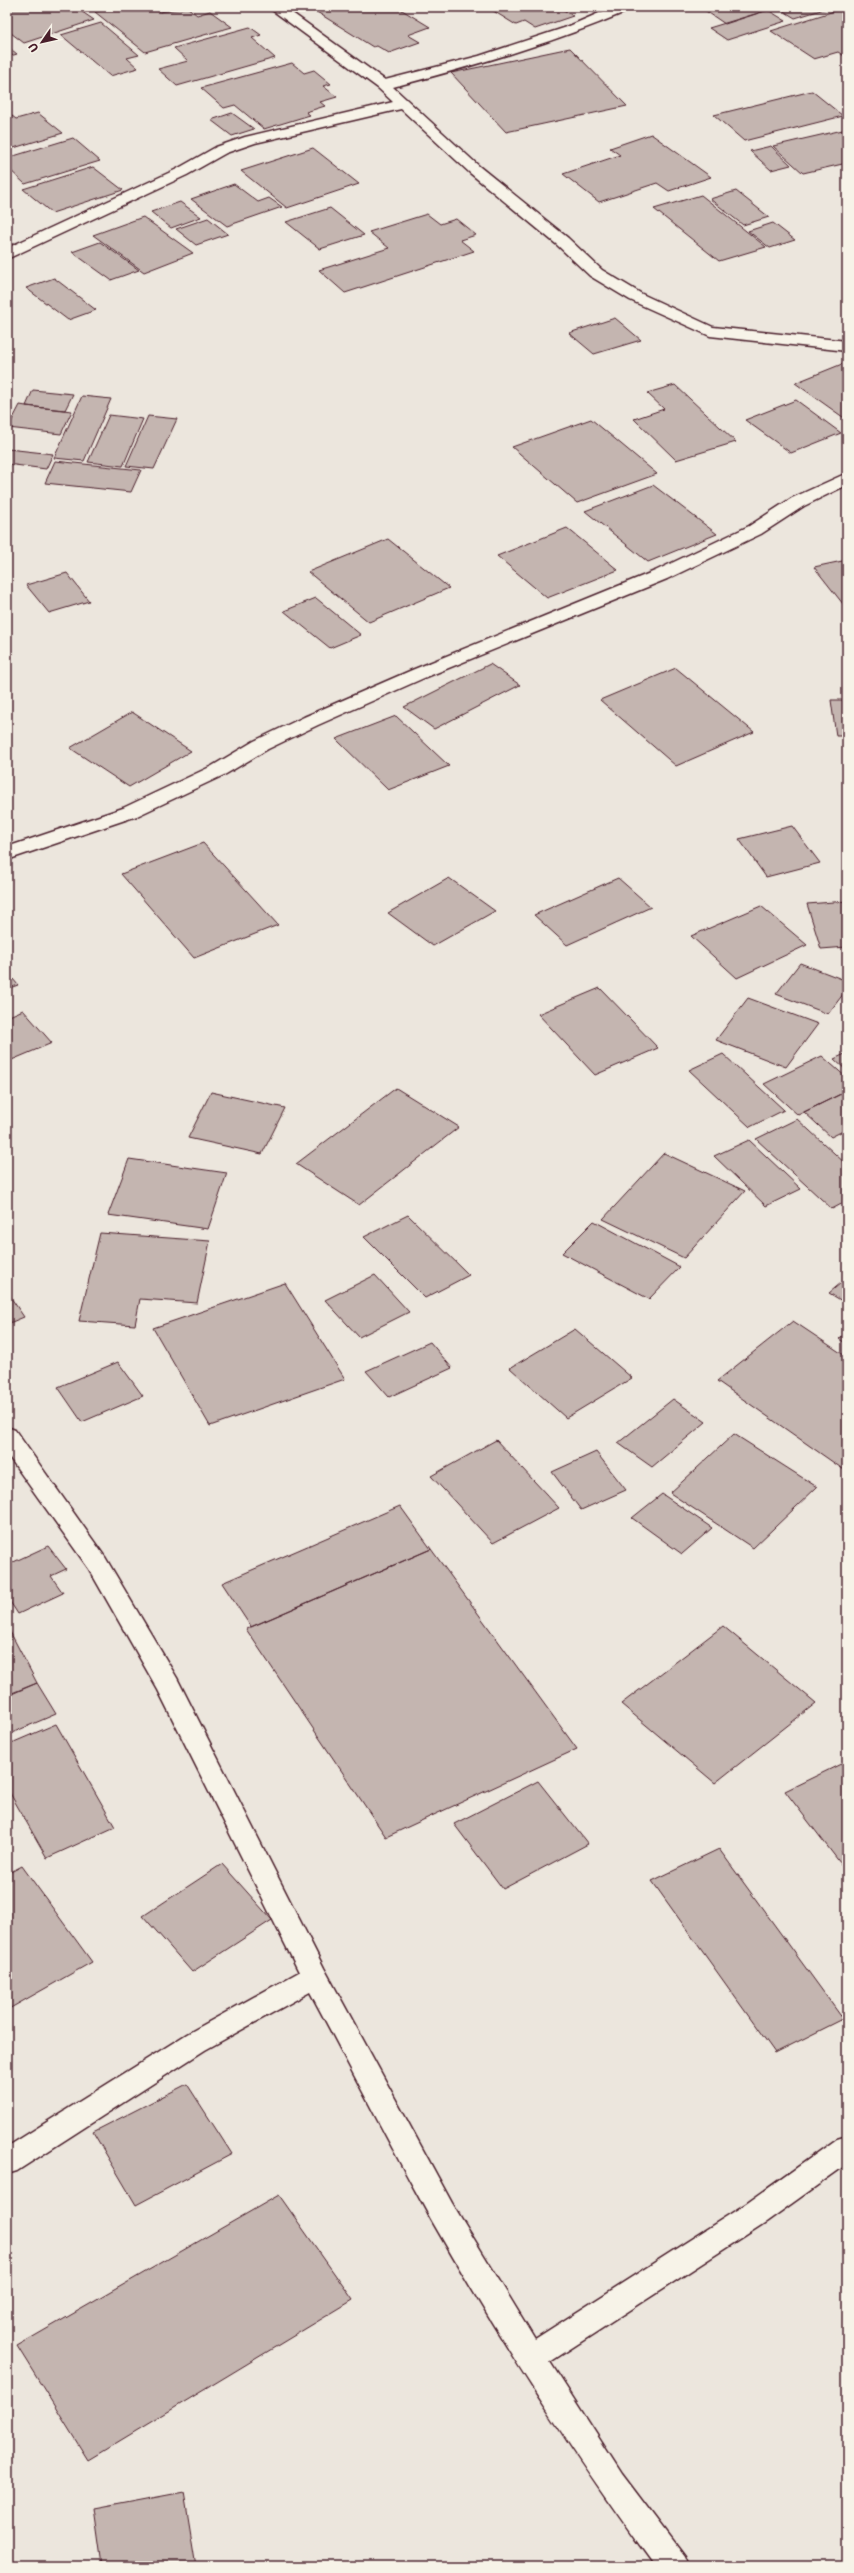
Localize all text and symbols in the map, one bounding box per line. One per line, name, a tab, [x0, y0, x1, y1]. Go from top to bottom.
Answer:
north arrow	[22, 22, 62, 62]
text: U	[24, 40, 43, 56]

